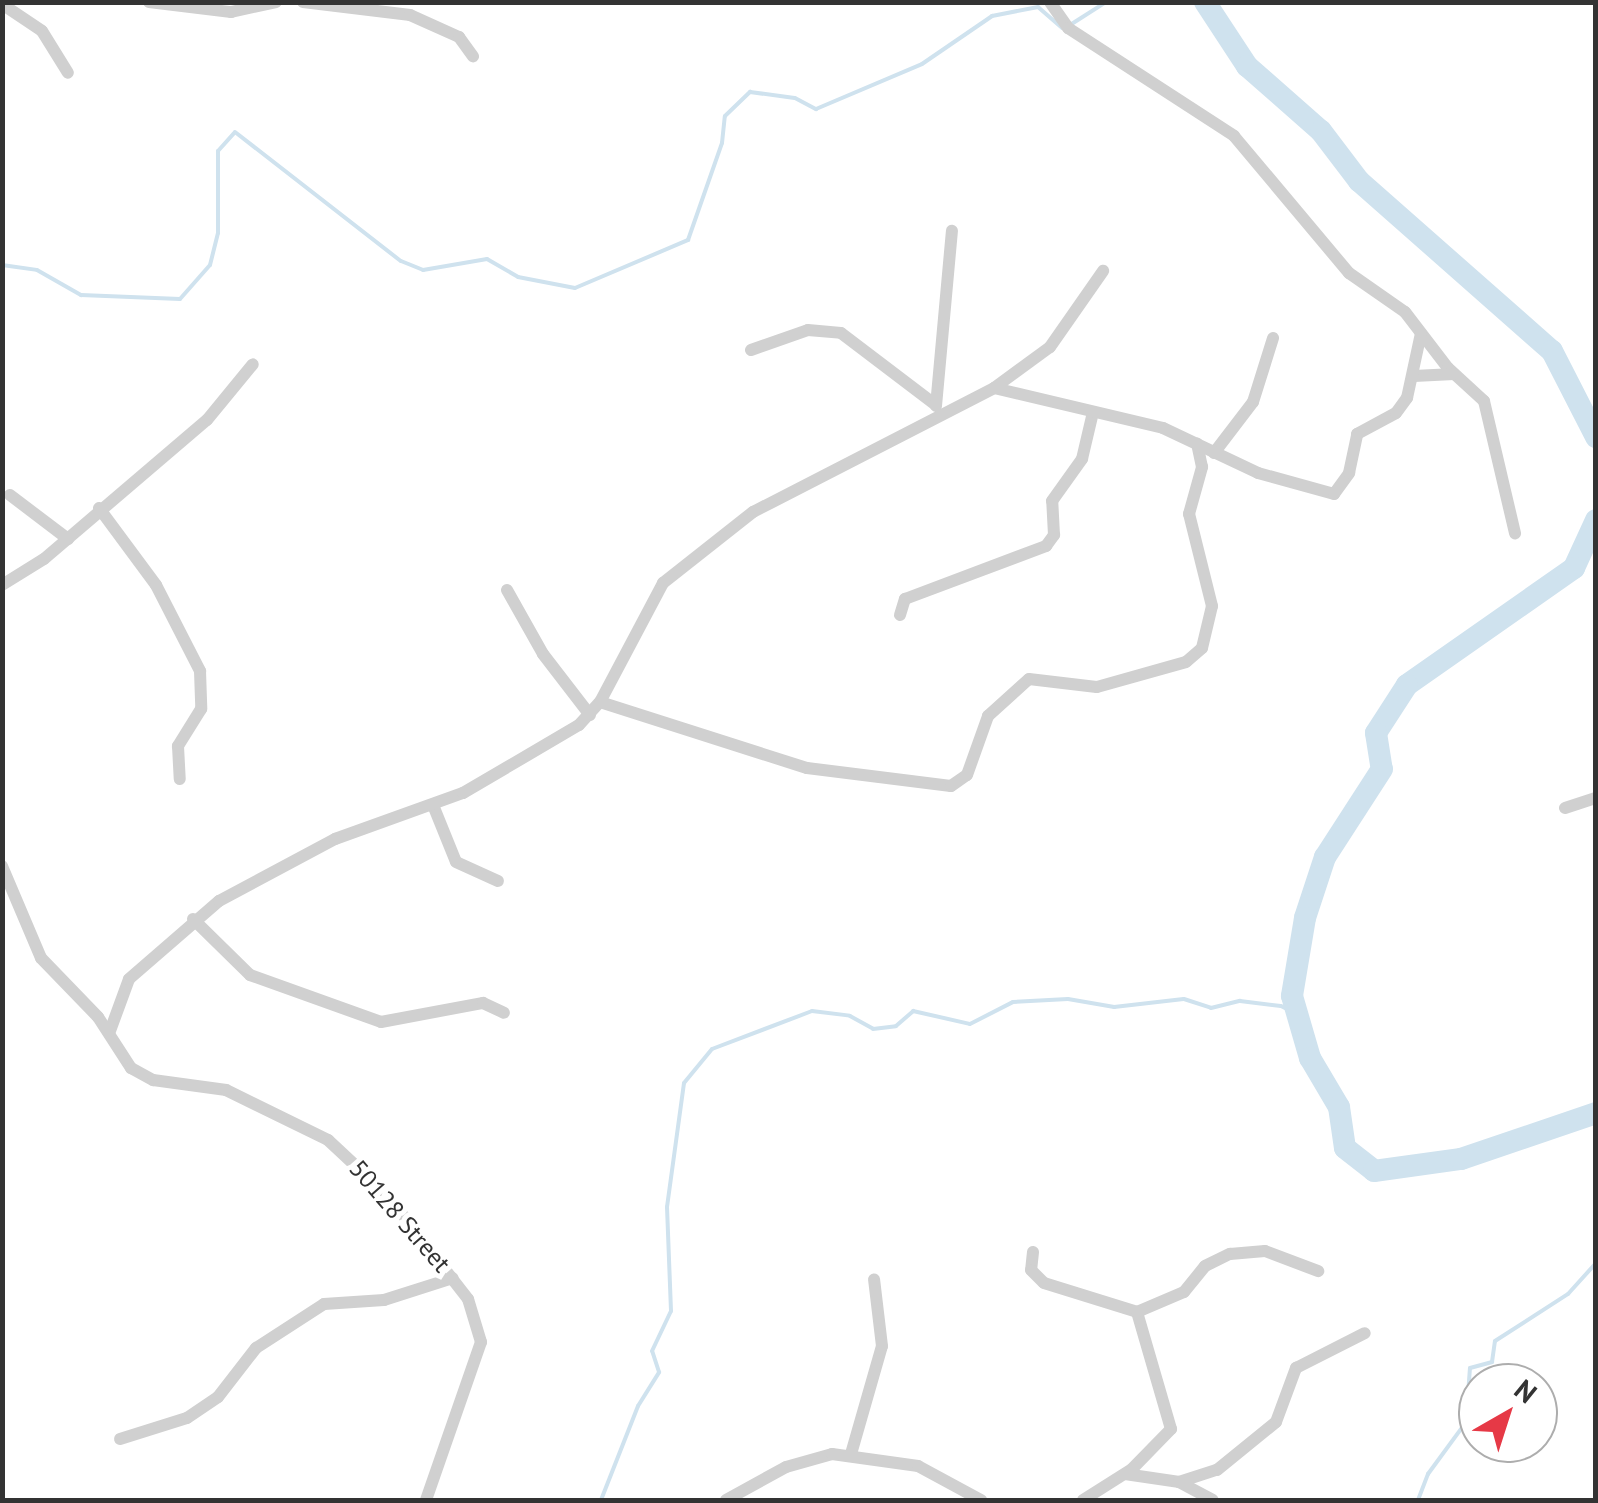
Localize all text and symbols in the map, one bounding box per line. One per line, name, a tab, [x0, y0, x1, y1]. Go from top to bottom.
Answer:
street label: 50128 Street	[343, 1154, 457, 1278]
north arrow	[1458, 1363, 1558, 1463]
text: N	[1507, 1371, 1545, 1411]

